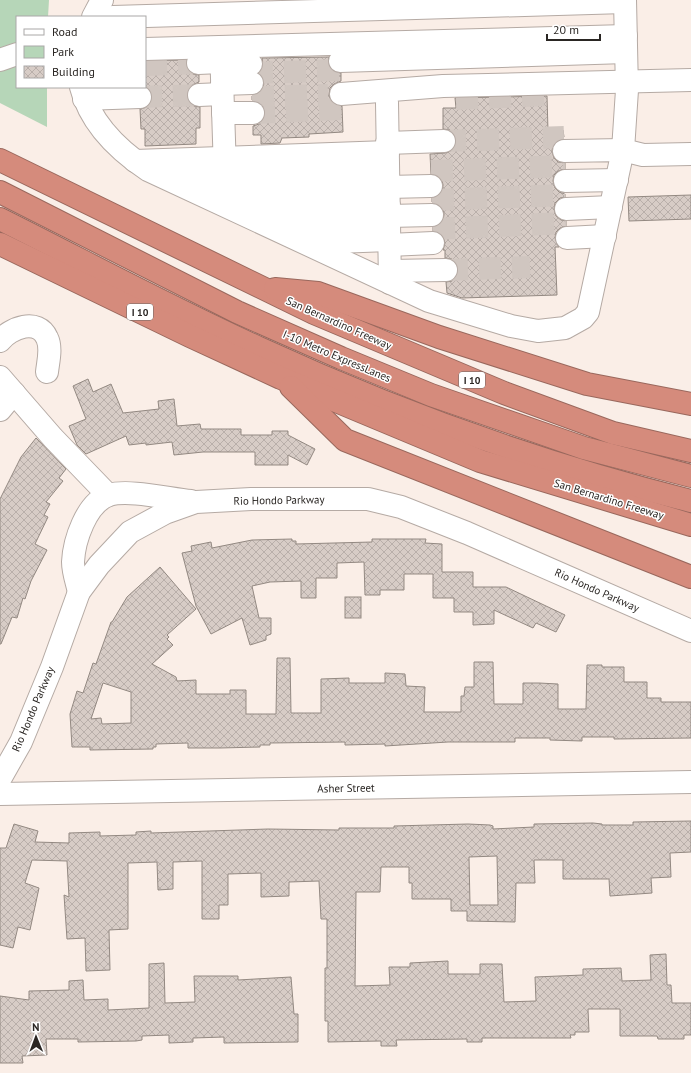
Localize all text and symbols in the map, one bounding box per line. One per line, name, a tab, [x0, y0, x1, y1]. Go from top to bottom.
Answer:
legend	[16, 16, 146, 88]
scale bar	[547, 16, 600, 42]
text: 20 m	[553, 22, 579, 37]
text: Road	[52, 24, 77, 39]
text: Park	[52, 44, 74, 59]
text: Building	[52, 64, 95, 79]
street label: San Bernardino Freeway	[284, 293, 395, 353]
road number: I 10	[127, 304, 153, 320]
street label: I-10 Metro ExpressLanes	[281, 327, 393, 385]
road number: I 10	[459, 372, 485, 388]
street label: San Bernardino Freeway	[552, 476, 666, 523]
street label: Rio Hondo Parkway	[233, 492, 326, 508]
street label: Rio Hondo Parkway	[552, 565, 642, 615]
street label: Rio Hondo Parkway	[9, 663, 58, 754]
street label: Asher Street	[317, 780, 375, 796]
north arrow	[16, 1017, 56, 1057]
text: N	[32, 1020, 40, 1034]

